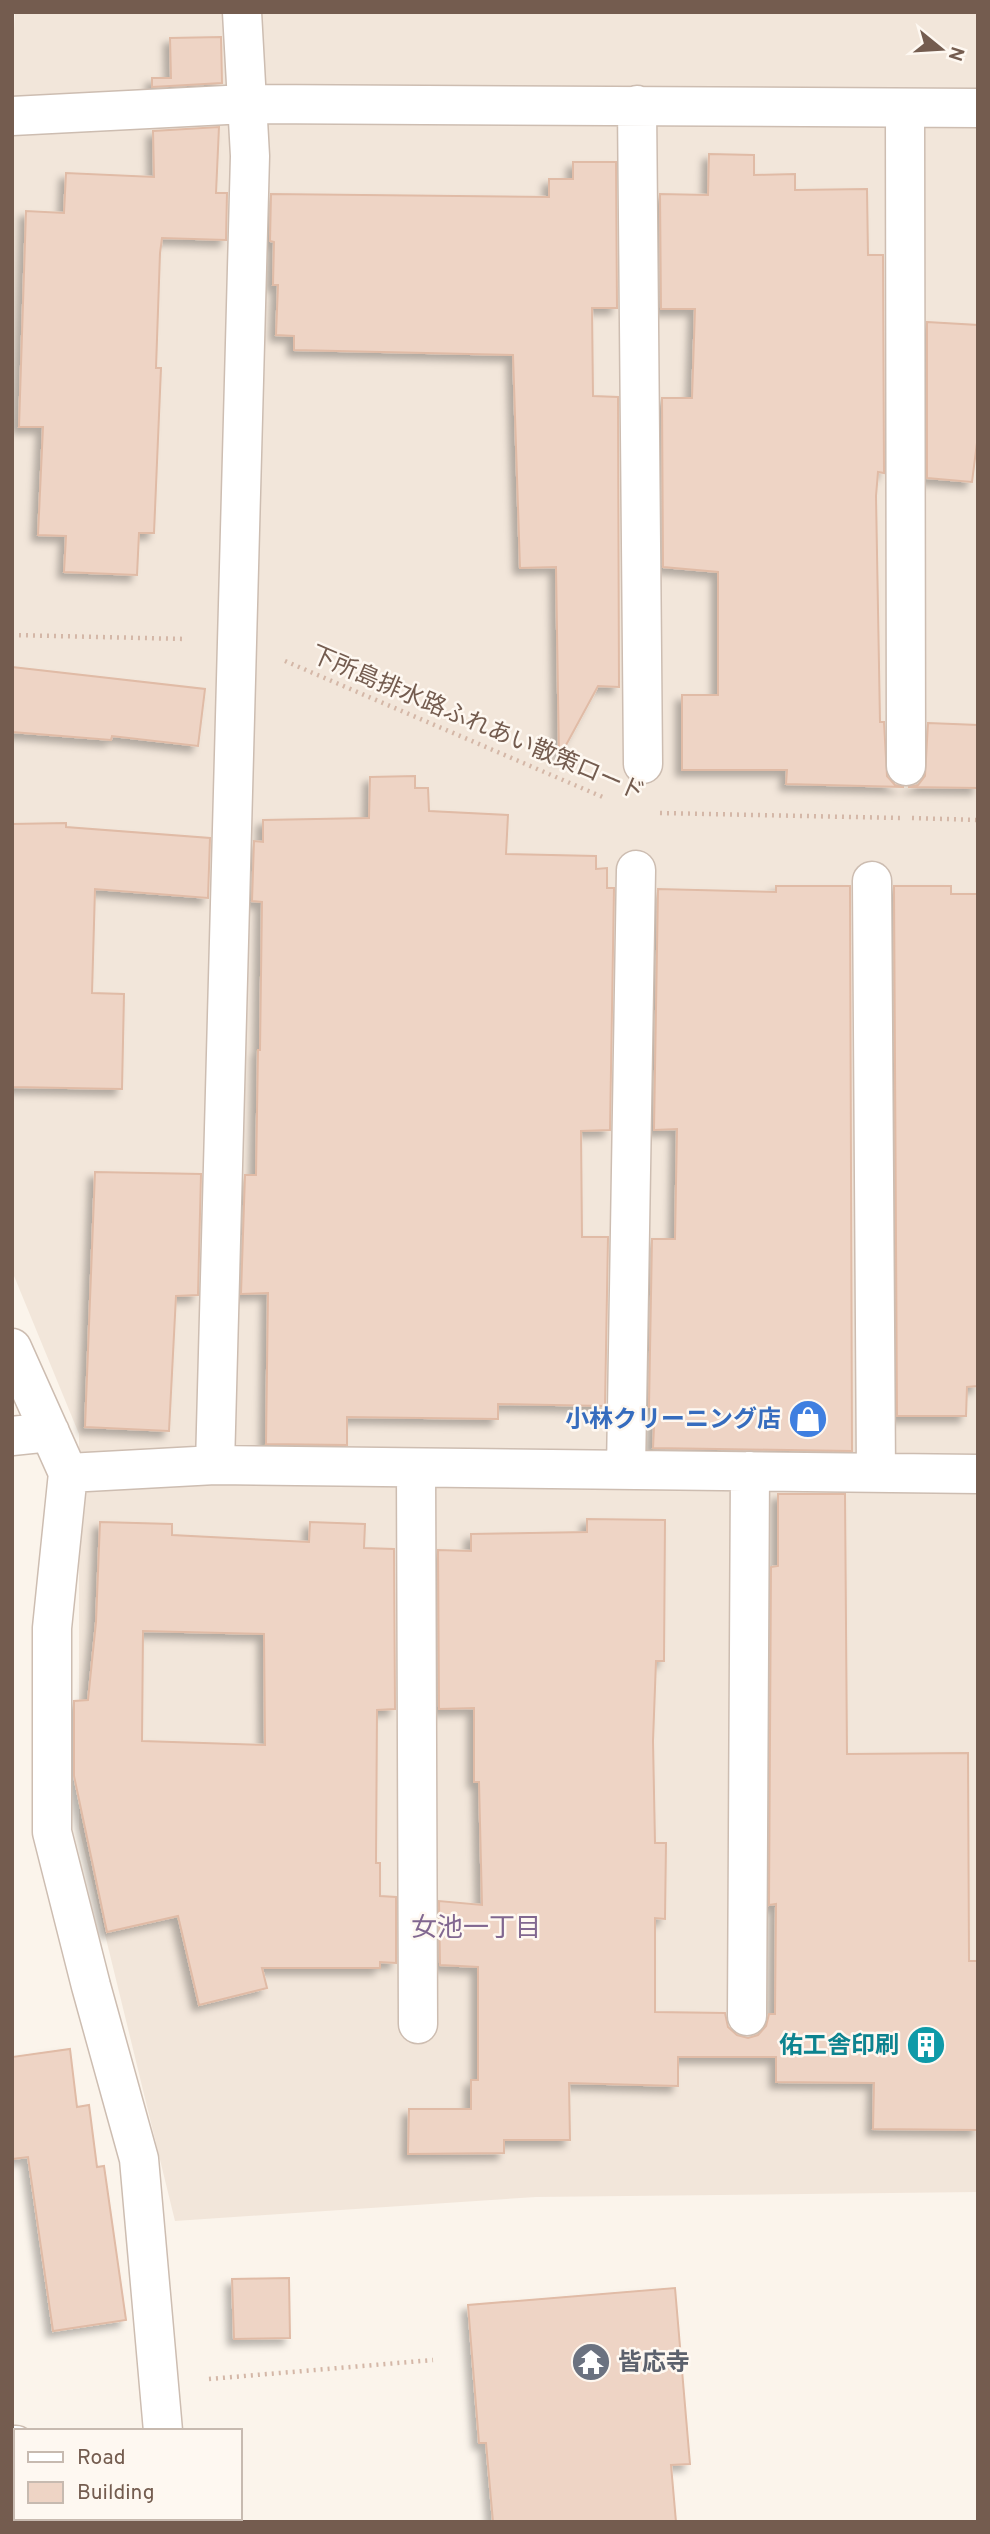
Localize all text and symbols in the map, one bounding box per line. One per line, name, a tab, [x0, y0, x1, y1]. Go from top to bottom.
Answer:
north arrow	[906, 14, 976, 84]
text: N	[942, 43, 969, 64]
street label: 下所島排水路ふれあい散策ロード	[306, 641, 649, 809]
shop icon: 小林クリーニング店	[787, 1398, 829, 1440]
place label: 小林クリーニング店	[565, 1406, 781, 1436]
district label: 女池一丁目	[411, 1913, 541, 1946]
building icon: 佑工舎印刷	[905, 2024, 947, 2066]
place label: 佑工舎印刷	[779, 2032, 899, 2062]
temple icon: 皆応寺	[570, 2341, 612, 2383]
place label: 皆応寺	[618, 2349, 690, 2379]
legend	[14, 2429, 242, 2520]
text: Road	[77, 2445, 126, 2472]
text: Building	[77, 2480, 155, 2507]

